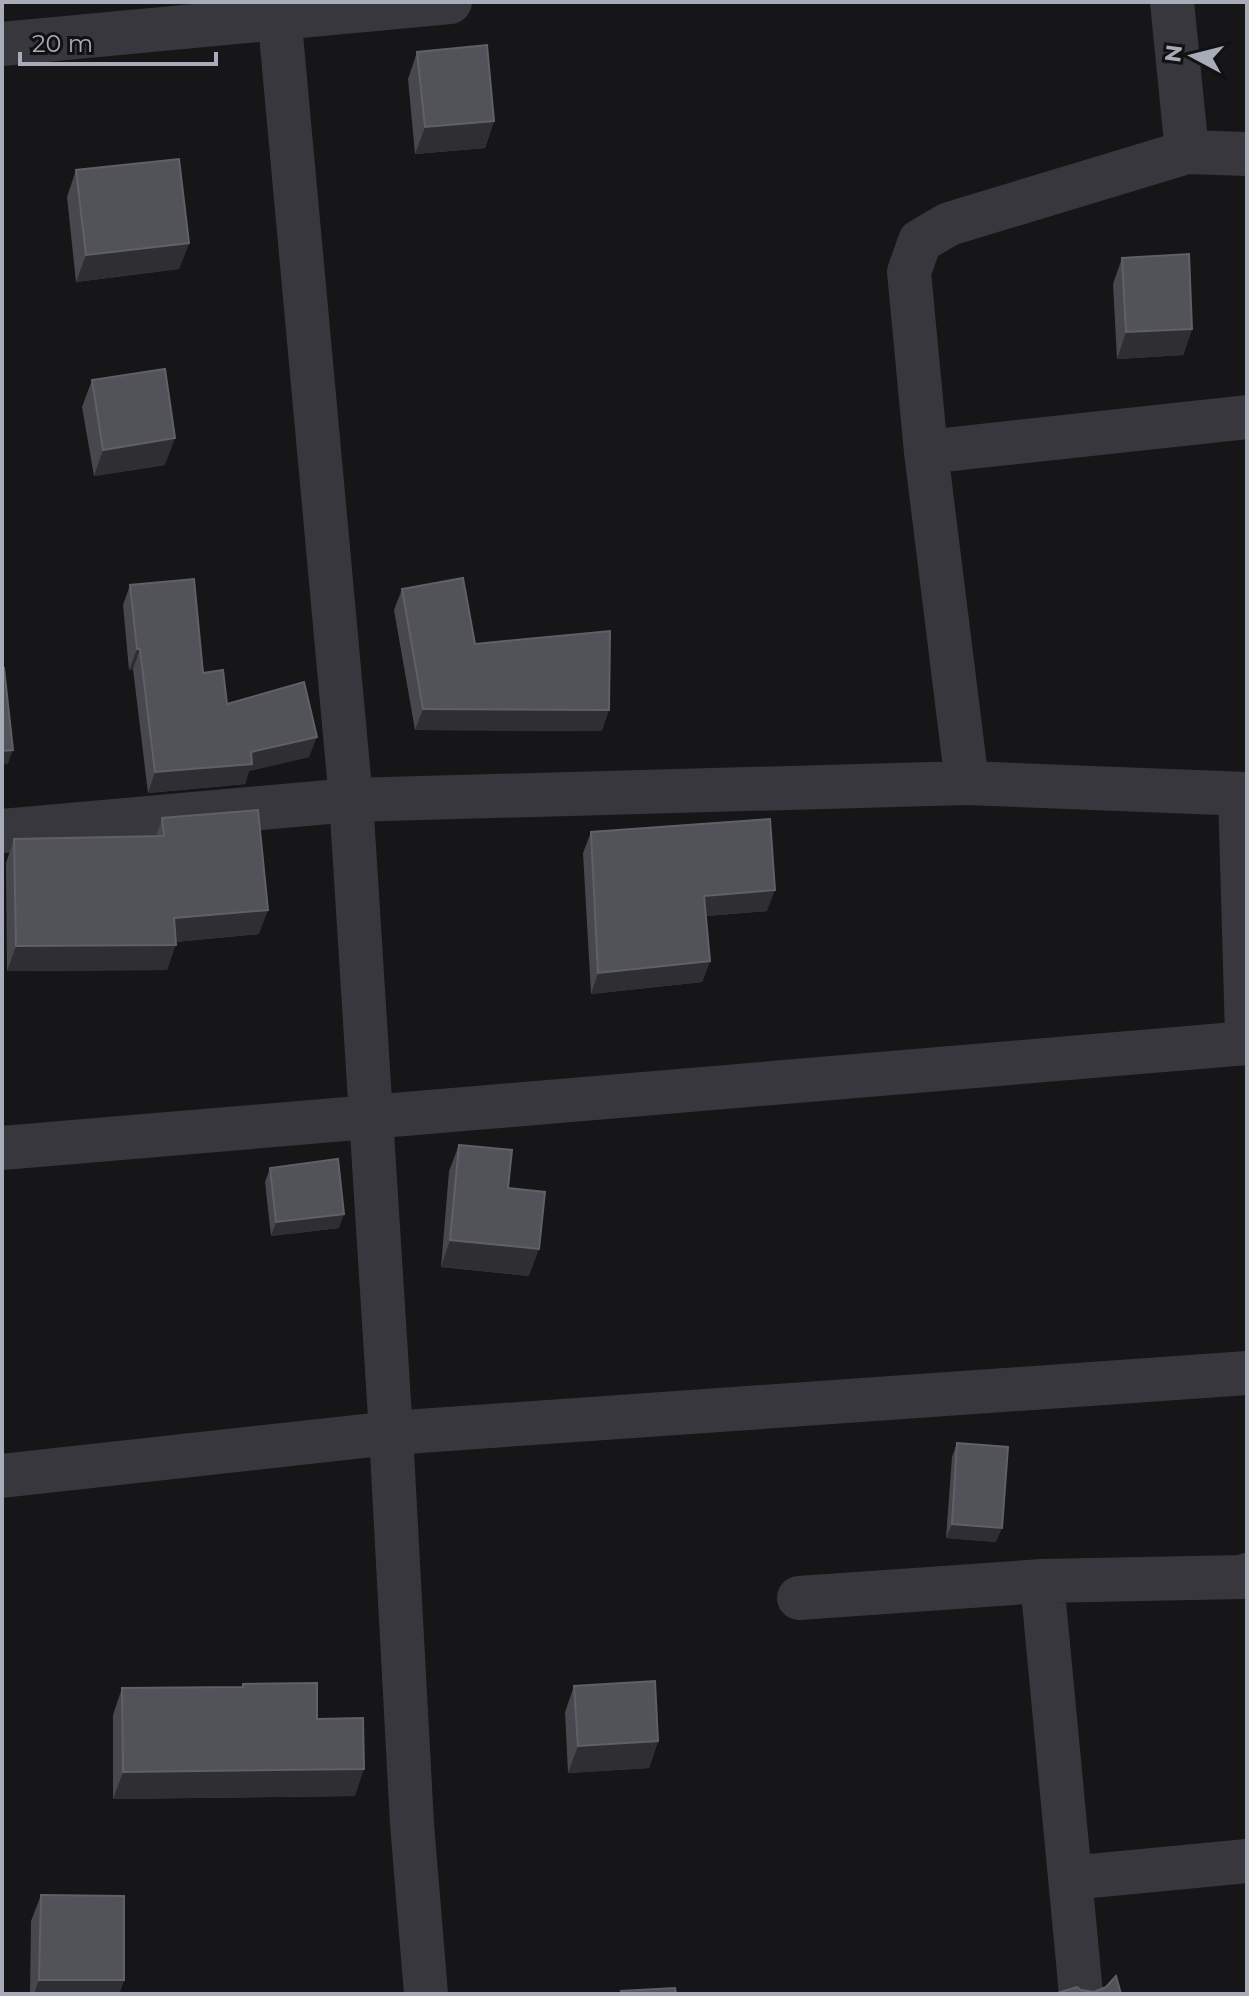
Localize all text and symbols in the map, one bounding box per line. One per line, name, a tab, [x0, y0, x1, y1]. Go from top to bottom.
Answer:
scale bar	[20, 16, 216, 66]
north arrow	[1153, 16, 1233, 96]
text: 20 m	[32, 29, 93, 58]
text: N	[1159, 43, 1188, 64]

